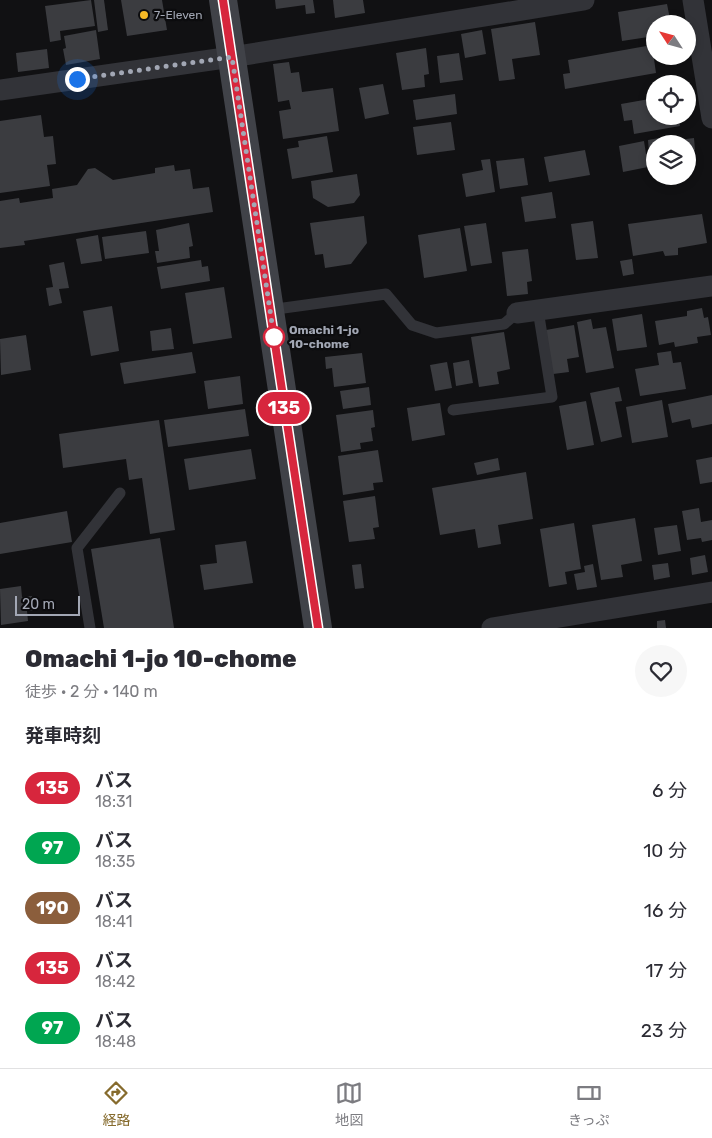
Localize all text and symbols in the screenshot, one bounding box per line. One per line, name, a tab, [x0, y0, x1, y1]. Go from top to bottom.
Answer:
place label: 7-Eleven	[154, 8, 203, 22]
marker: 7-Eleven	[138, 9, 150, 21]
north arrow	[646, 15, 696, 65]
map controls	[646, 15, 696, 185]
your location	[65, 67, 90, 92]
button: locate	[646, 75, 696, 125]
button: layers	[646, 135, 696, 185]
place label: Omachi 1-jo 10-chome	[289, 323, 359, 351]
marker: Omachi 1-jo 10-chome	[263, 326, 285, 348]
line badge: 135	[255, 392, 313, 424]
text: 135	[268, 397, 300, 419]
scale bar	[15, 593, 80, 616]
text: 20 m	[22, 596, 55, 613]
text: Omachi 1-jo 10-chome	[25, 645, 297, 673]
button: heart	[635, 645, 687, 697]
text: 徒歩 · 2 分 · 140 m	[25, 682, 158, 701]
text: 発車時刻	[25, 724, 101, 747]
text: バス	[95, 769, 133, 792]
text: 135	[36, 777, 69, 799]
text: 6 分	[652, 779, 687, 802]
text: 18:31	[95, 792, 132, 811]
text: バス	[95, 829, 133, 852]
text: 97	[42, 837, 63, 859]
text: 10 分	[643, 839, 687, 862]
text: 18:35	[95, 852, 135, 871]
text: バス	[95, 889, 133, 912]
text: 190	[36, 897, 69, 919]
text: 16 分	[644, 899, 687, 922]
text: 18:41	[95, 912, 133, 931]
text: バス	[95, 949, 133, 972]
text: 135	[36, 957, 69, 979]
text: 17 分	[645, 959, 687, 982]
text: 18:42	[95, 972, 135, 991]
text: バス	[95, 1009, 133, 1032]
text: 97	[42, 1017, 63, 1039]
text: 23 分	[641, 1019, 687, 1042]
text: 18:48	[95, 1032, 136, 1051]
tab: 経路	[102, 1079, 130, 1129]
tab: 地図	[335, 1079, 363, 1129]
tab: きっぷ	[568, 1079, 610, 1129]

